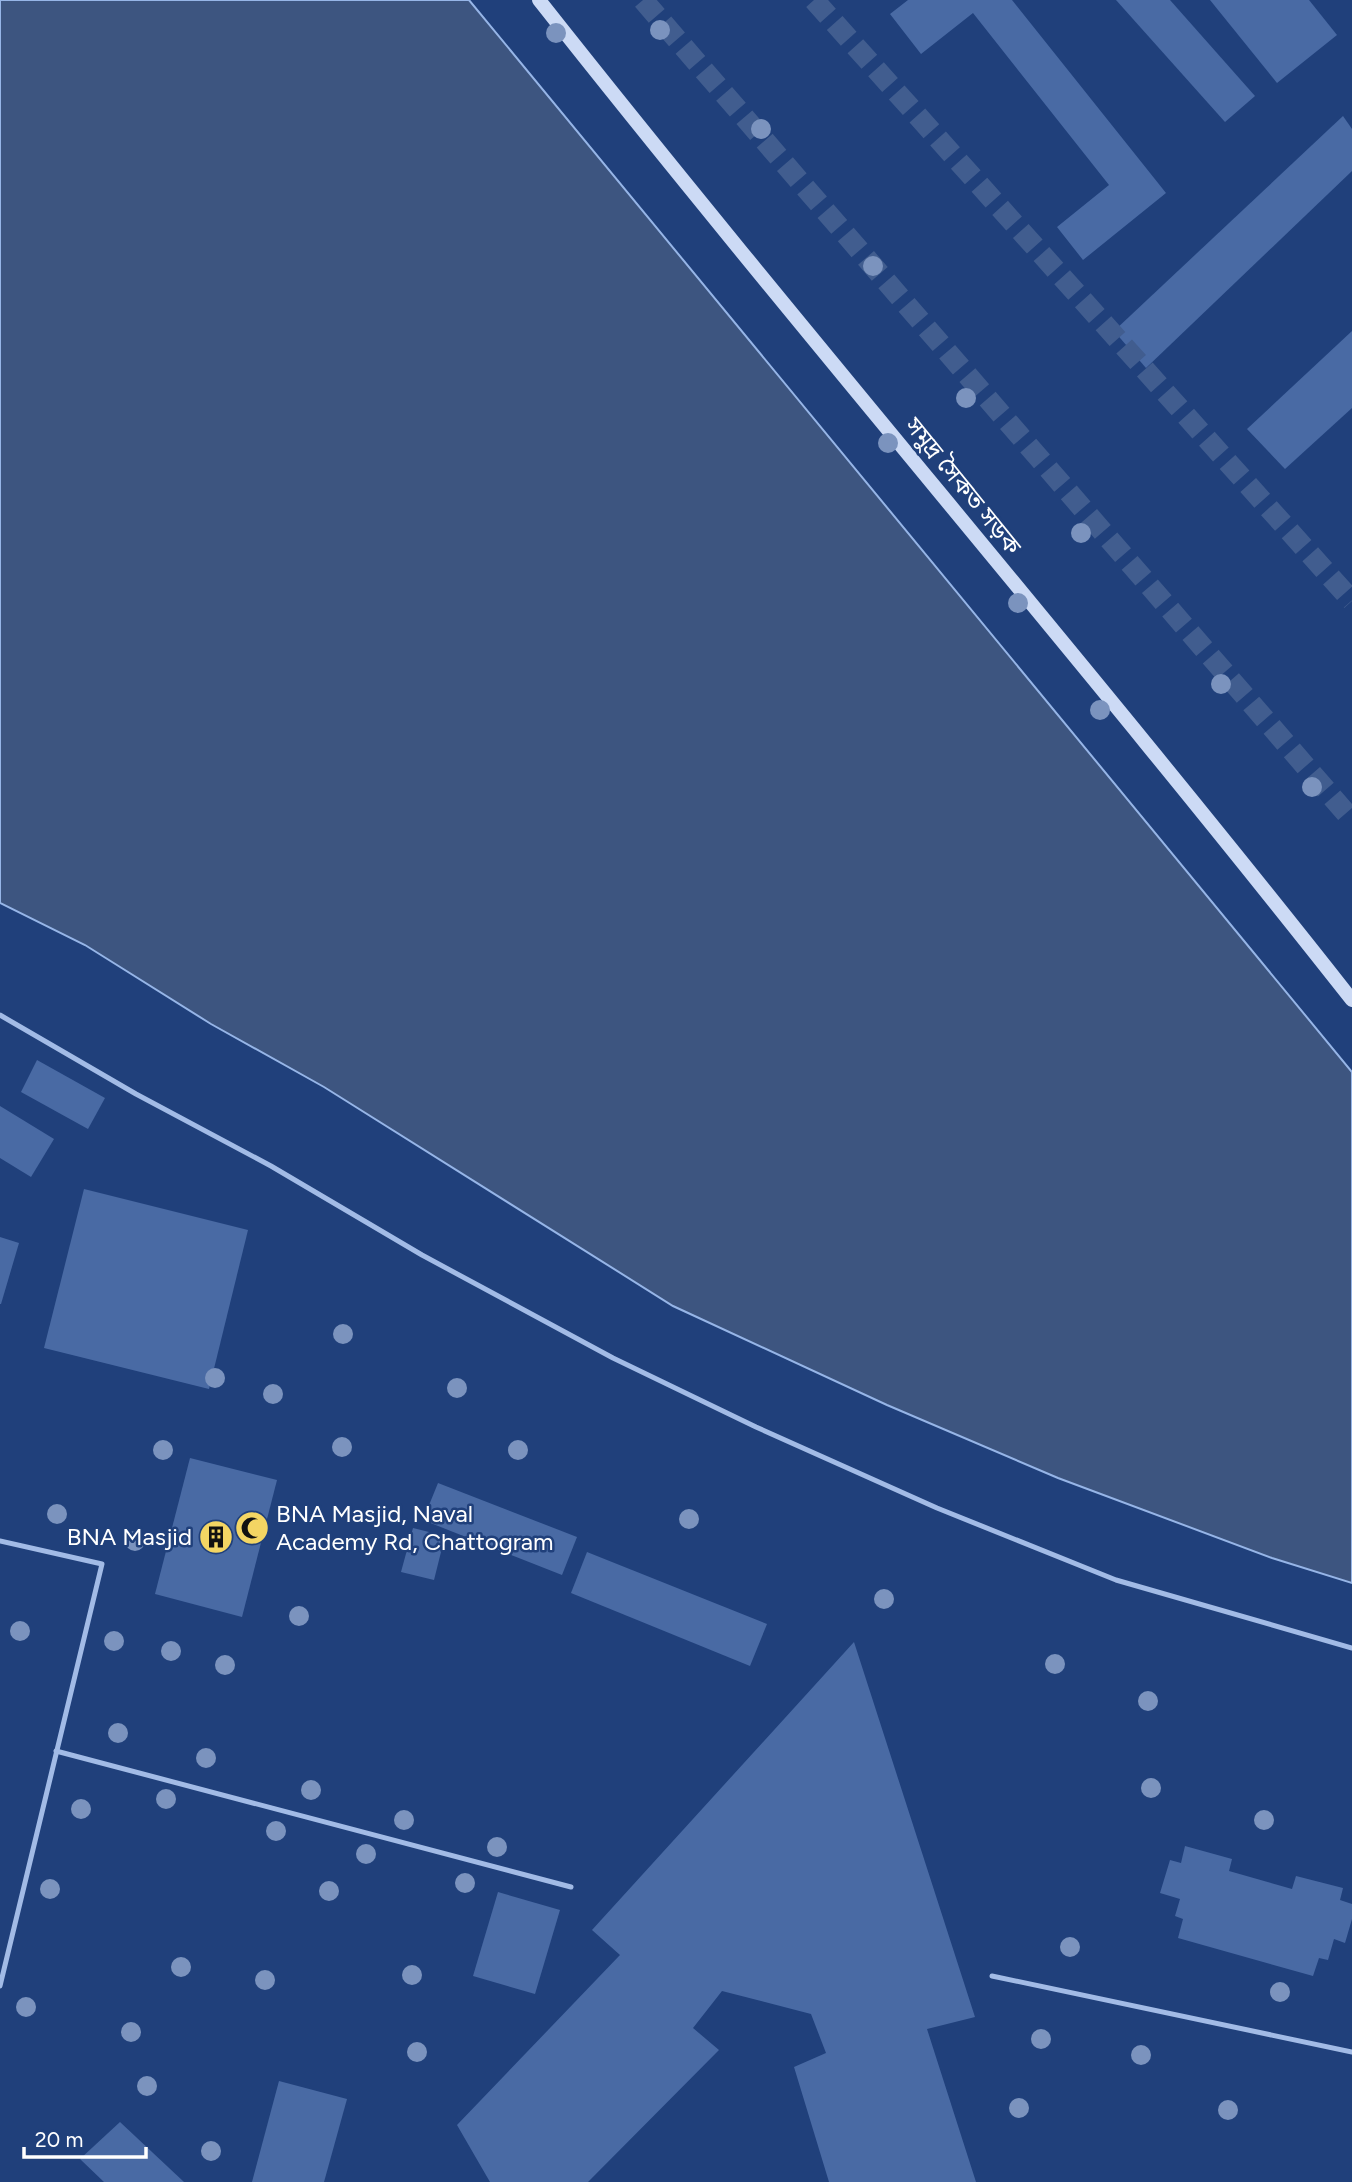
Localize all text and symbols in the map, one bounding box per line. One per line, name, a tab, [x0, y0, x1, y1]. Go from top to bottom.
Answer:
street label: সমুদ্র সৈকত সড়ক	[899, 411, 1028, 561]
place label: BNA Masjid, Naval Academy Rd, Chattogram	[276, 1499, 554, 1556]
mosque icon: BNA Masjid, Naval Academy Rd, Chattogram	[233, 1509, 271, 1547]
building icon: BNA Masjid	[197, 1518, 235, 1556]
place label: BNA Masjid	[67, 1522, 192, 1551]
scale bar	[24, 2116, 147, 2160]
text: 20 m	[35, 2127, 83, 2152]

